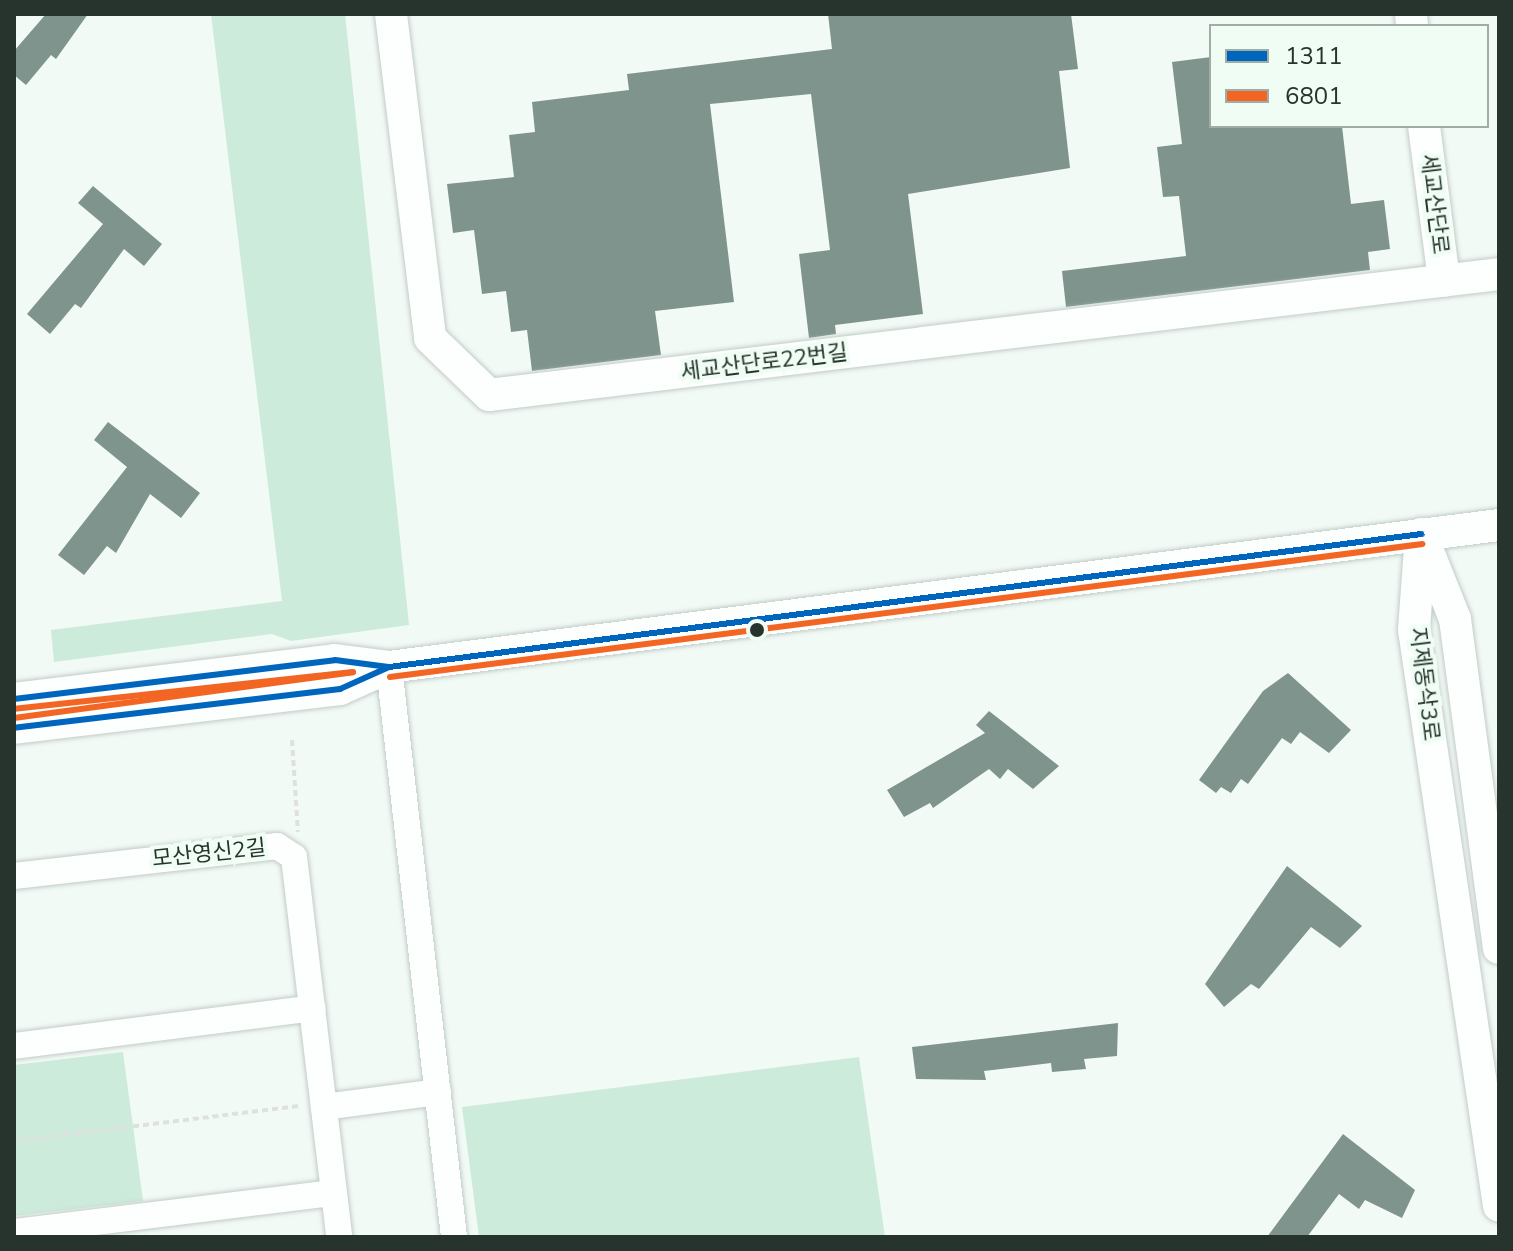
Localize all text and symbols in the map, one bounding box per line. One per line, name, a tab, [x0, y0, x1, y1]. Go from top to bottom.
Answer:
legend	[1209, 24, 1489, 128]
text: 1311	[1285, 40, 1343, 72]
text: 6801	[1285, 80, 1343, 112]
street label: 세교산단로	[1415, 152, 1453, 256]
street label: 세교산단로22번길	[679, 340, 849, 386]
unlabelled marker	[749, 622, 765, 638]
street label: 지제동삭3로	[1404, 626, 1444, 742]
street label: 모산영신2길	[151, 835, 267, 873]

